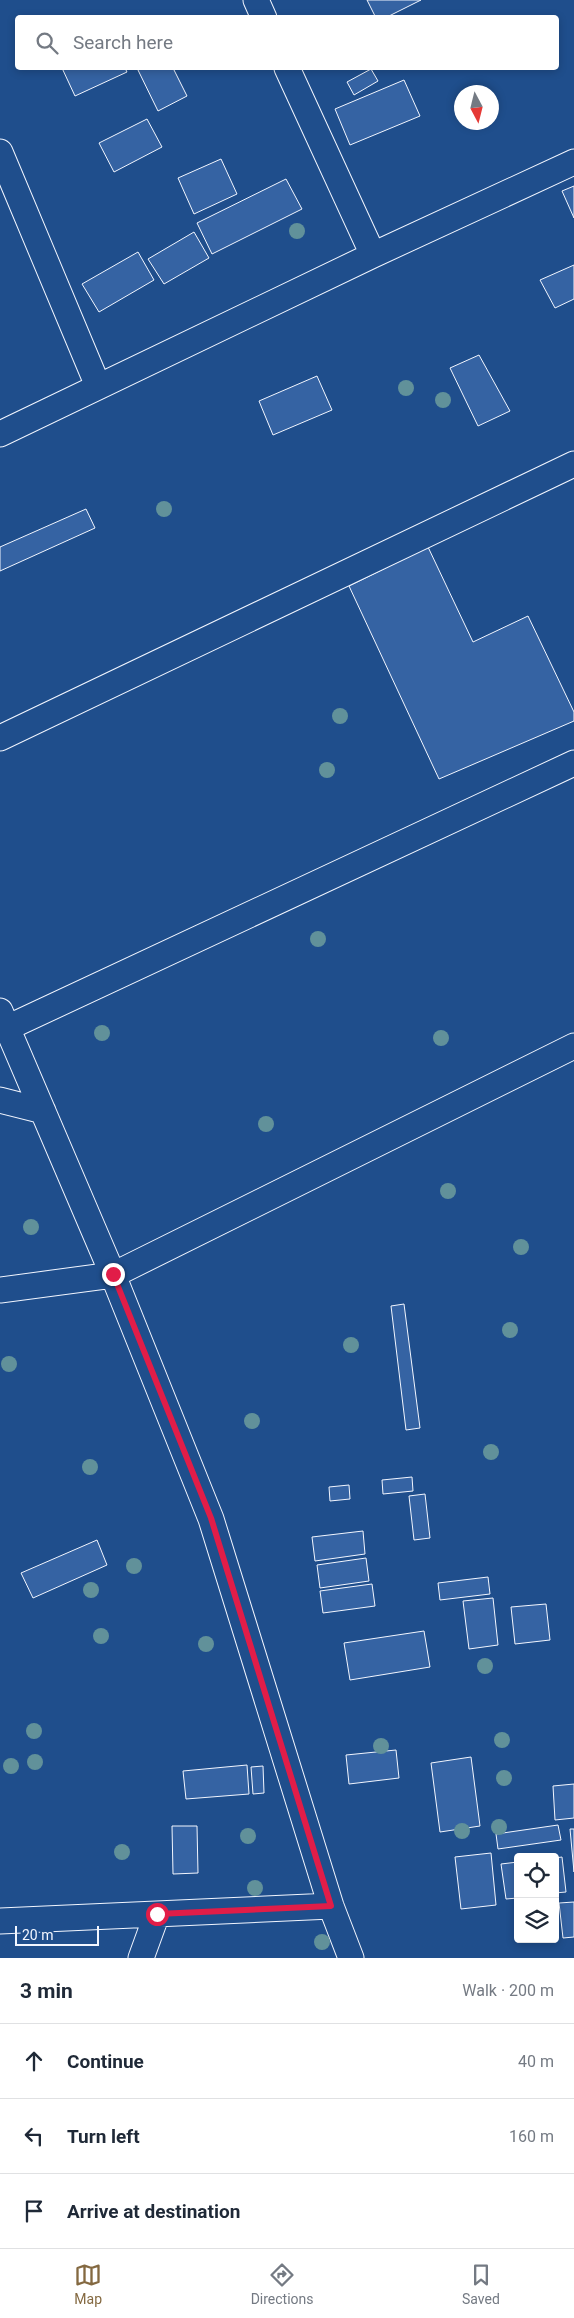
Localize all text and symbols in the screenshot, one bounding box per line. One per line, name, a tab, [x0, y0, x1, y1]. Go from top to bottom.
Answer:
search box	[15, 15, 559, 70]
icon: search	[33, 29, 61, 57]
text: Search here	[73, 31, 173, 54]
north arrow	[454, 85, 499, 130]
route end	[102, 1263, 125, 1286]
map controls	[514, 1853, 559, 1943]
button: locate	[514, 1853, 559, 1898]
button: layers	[514, 1898, 559, 1943]
route start	[146, 1903, 169, 1926]
scale bar	[15, 1923, 99, 1946]
text: 20 m	[22, 1927, 54, 1943]
text: 3 min	[20, 1979, 73, 2003]
text: Walk · 200 m	[462, 1981, 554, 2000]
icon: ahead	[20, 2047, 48, 2075]
text: Continue	[67, 2050, 144, 2073]
text: 40 m	[518, 2052, 554, 2071]
icon: left	[20, 2122, 48, 2150]
text: Turn left	[67, 2125, 140, 2148]
text: 160 m	[509, 2127, 554, 2146]
icon: arrive	[20, 2197, 48, 2225]
text: Arrive at destination	[67, 2200, 240, 2223]
tab: Map	[74, 2261, 102, 2307]
tab: Directions	[251, 2261, 314, 2307]
tab: Saved	[462, 2261, 500, 2307]

